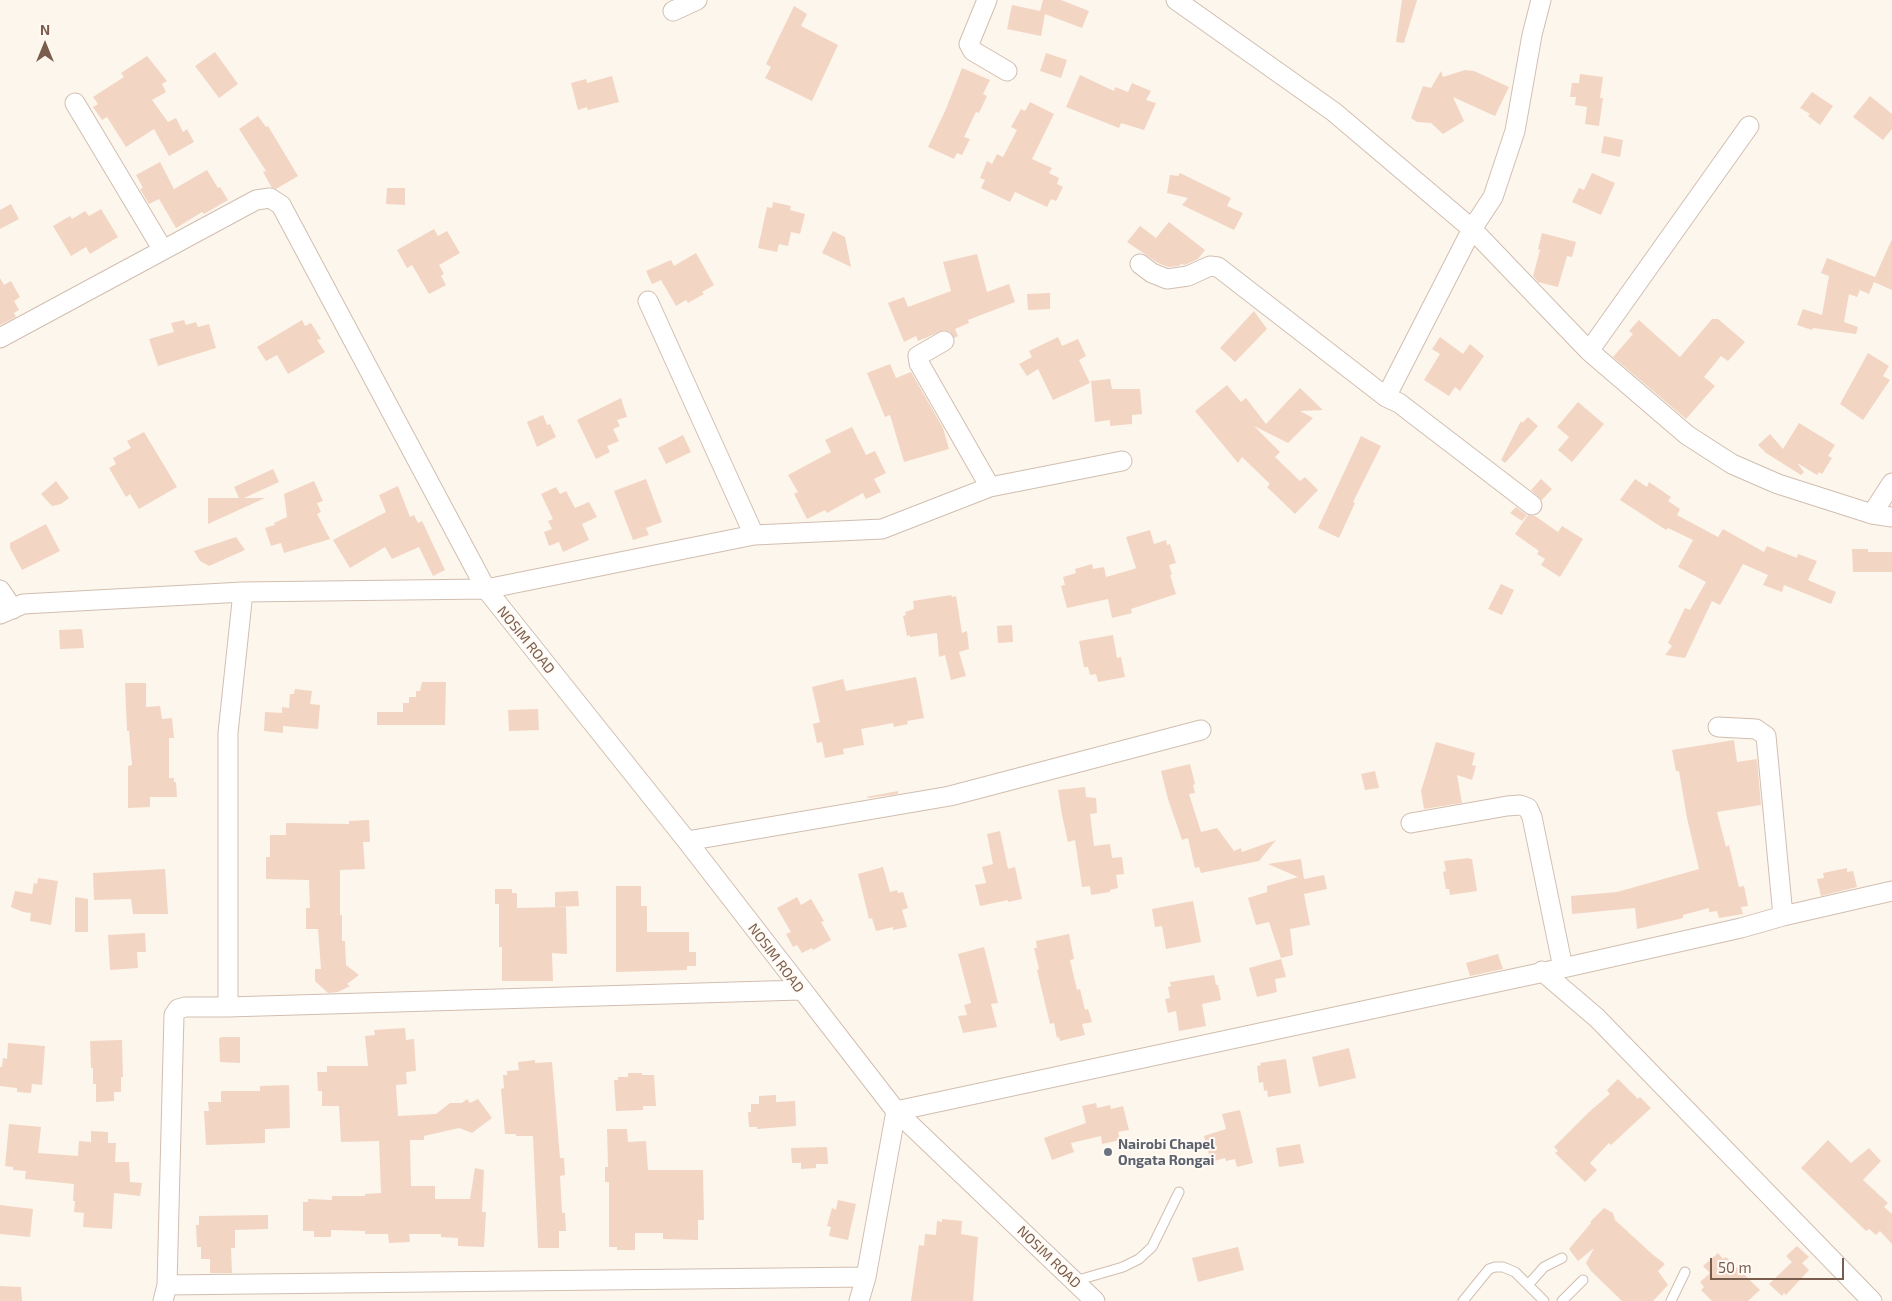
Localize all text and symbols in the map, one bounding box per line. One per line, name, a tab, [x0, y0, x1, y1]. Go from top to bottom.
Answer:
north arrow	[20, 20, 70, 70]
text: N	[40, 21, 50, 38]
street label: NOSIM ROAD	[494, 603, 558, 677]
street label: NOSIM ROAD	[745, 920, 807, 996]
place label: Nairobi Chapel Ongata Rongai	[1118, 1136, 1215, 1168]
marker: Nairobi Chapel Ongata Rongai	[1102, 1146, 1114, 1158]
street label: NOSIM ROAD	[1014, 1222, 1084, 1292]
scale bar	[1712, 1248, 1846, 1280]
text: 50 m	[1718, 1258, 1752, 1276]

